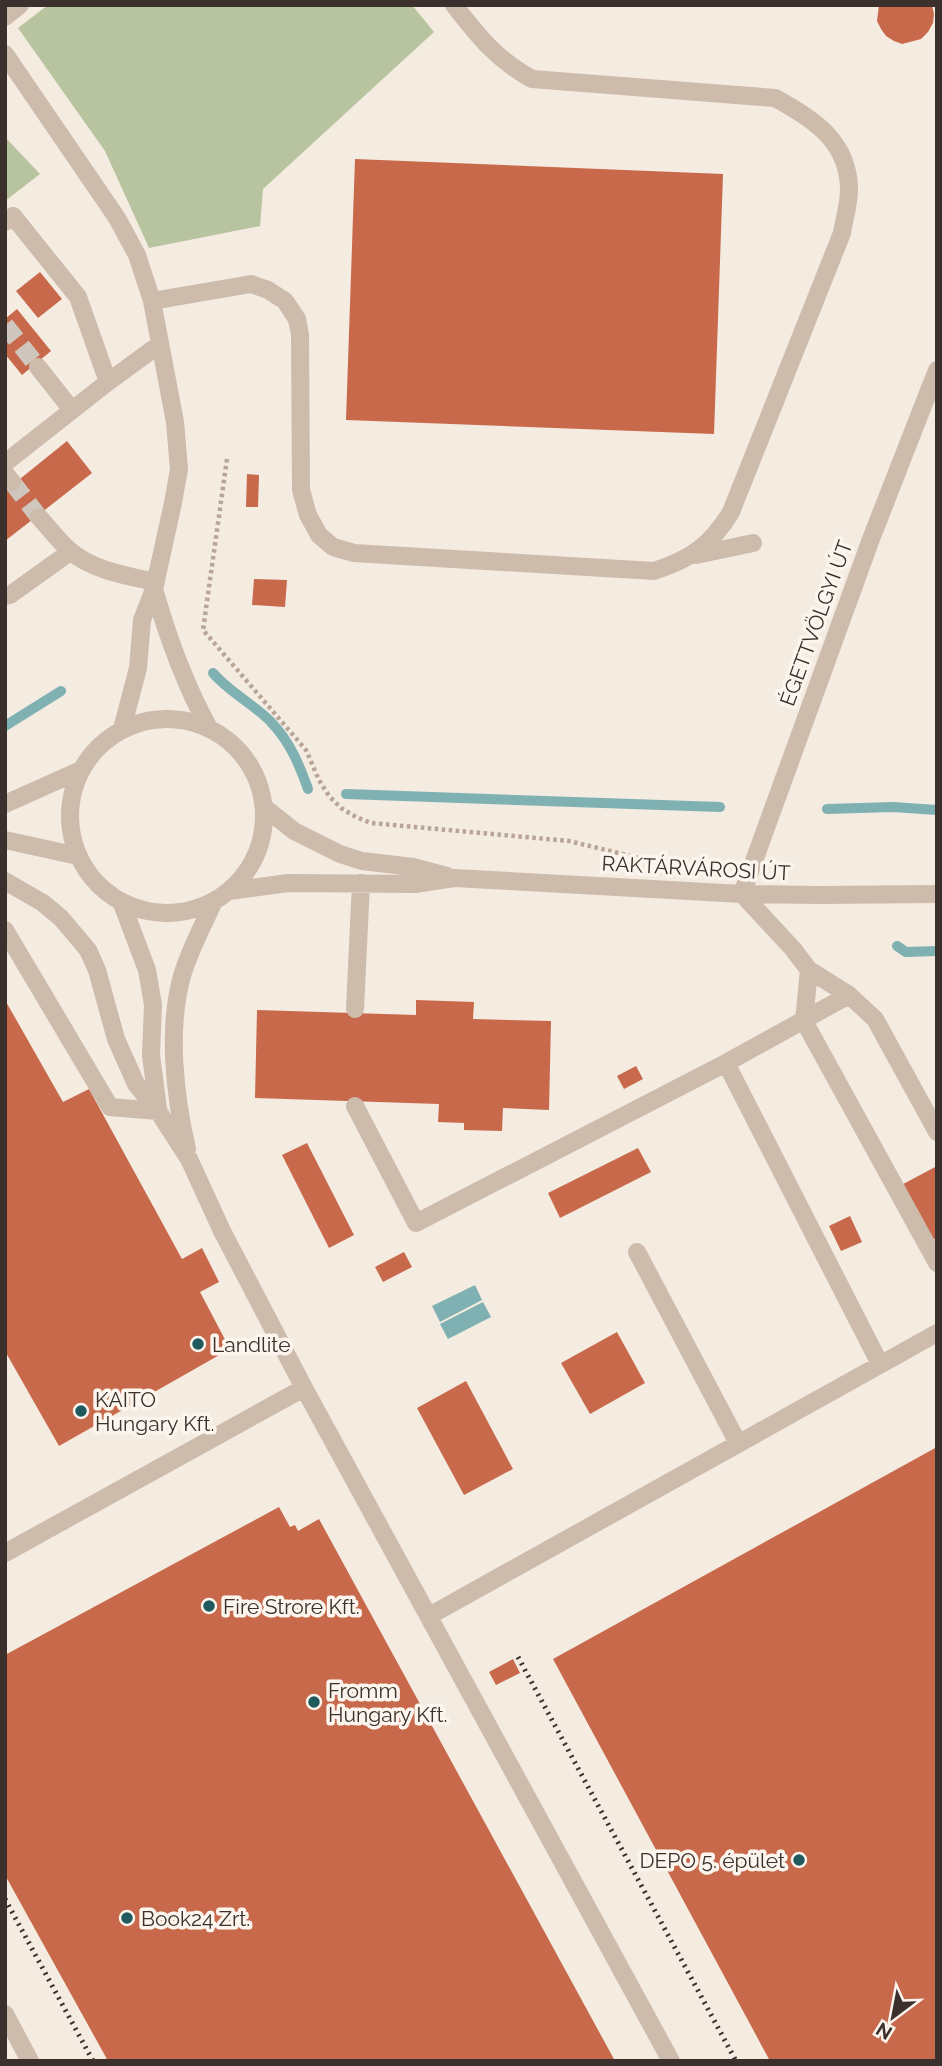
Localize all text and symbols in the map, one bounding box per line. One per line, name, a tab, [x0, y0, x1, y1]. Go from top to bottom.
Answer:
street label: ÉGETTVÖLGYI ÚT	[774, 537, 858, 709]
street label: RAKTÁRVÁROSI ÚT	[601, 851, 791, 885]
place label: Landlite	[212, 1332, 290, 1357]
marker: Landlite	[190, 1336, 206, 1352]
place label: KAITO Hungary Kft.	[95, 1387, 214, 1436]
marker: KAITO Hungary Kft.	[73, 1403, 89, 1419]
place label: Fire Strore Kft.	[223, 1594, 360, 1619]
marker: Fire Strore Kft.	[201, 1598, 217, 1614]
place label: Fromm Hungary Kft.	[328, 1678, 447, 1727]
marker: Fromm Hungary Kft.	[306, 1694, 322, 1710]
place label: DEPO 5. épület	[640, 1848, 785, 1873]
marker: DEPO 5. épület	[791, 1852, 807, 1868]
place label: Book24 Zrt.	[141, 1906, 250, 1931]
marker: Book24 Zrt.	[119, 1910, 135, 1926]
north arrow	[858, 1982, 928, 2052]
text: N	[872, 2018, 896, 2045]

